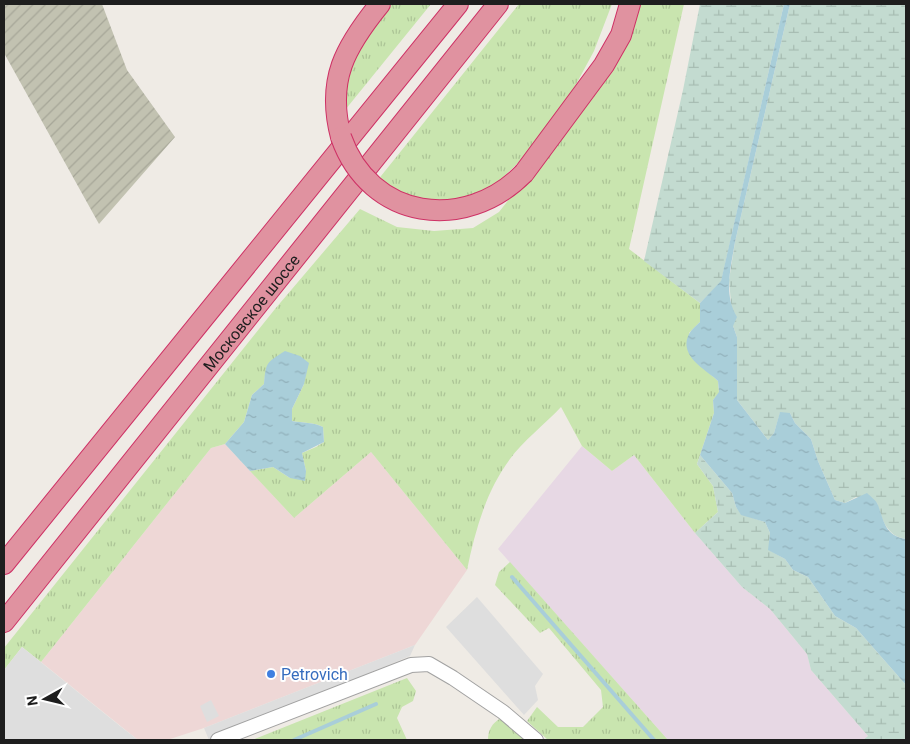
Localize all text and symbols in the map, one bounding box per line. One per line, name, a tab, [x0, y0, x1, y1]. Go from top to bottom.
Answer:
street label: Московское шоссе	[199, 251, 304, 375]
place label: Petrovich	[281, 665, 348, 684]
marker: Petrovich	[265, 668, 277, 680]
north arrow	[20, 674, 70, 724]
text: N	[24, 695, 41, 707]

